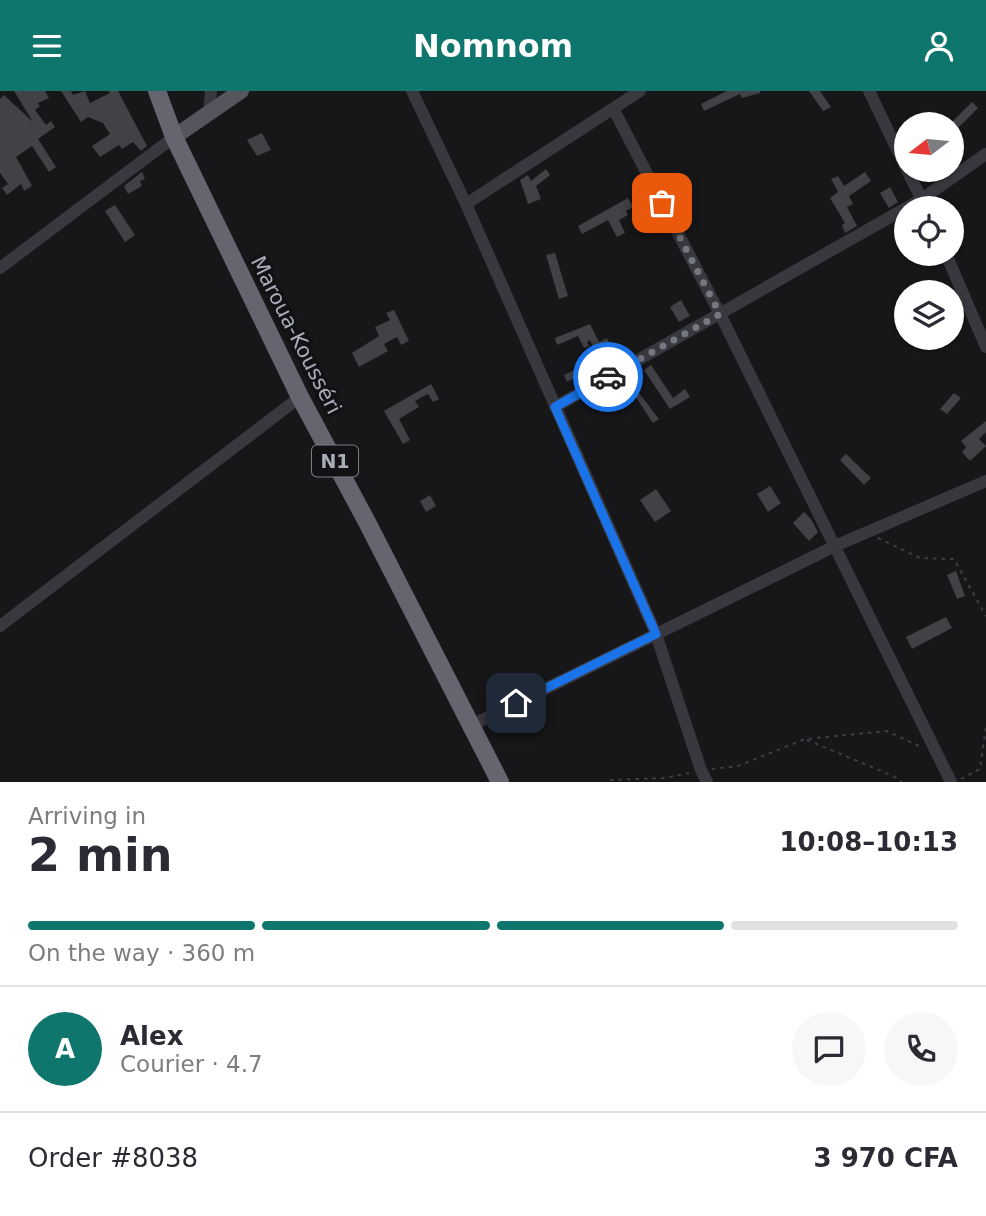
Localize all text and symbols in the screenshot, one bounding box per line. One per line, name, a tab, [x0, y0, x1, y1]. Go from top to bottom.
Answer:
icon: menu	[28, 27, 66, 65]
text: Nomnom	[413, 27, 573, 65]
icon: person	[920, 27, 958, 65]
north arrow	[894, 112, 964, 182]
map controls	[894, 112, 964, 350]
pin	[632, 173, 692, 233]
icon: bag	[643, 184, 681, 222]
button: locate	[894, 196, 964, 266]
street label: Maroua-Kousséri	[246, 252, 346, 418]
button: layers	[894, 280, 964, 350]
courier	[573, 342, 643, 412]
icon: car	[589, 358, 627, 396]
road number: N1	[312, 445, 358, 477]
pin	[486, 673, 546, 733]
icon: home	[497, 684, 535, 722]
text: Arriving in	[28, 803, 146, 829]
text: 10:08–10:13	[779, 827, 958, 857]
text: 2 min	[28, 828, 172, 882]
text: On the way · 360 m	[28, 940, 255, 966]
button: chat	[792, 1012, 866, 1086]
button: phone	[884, 1012, 958, 1086]
text: Alex	[120, 1021, 183, 1051]
text: A	[55, 1034, 75, 1064]
text: Courier · 4.7	[120, 1051, 263, 1077]
text: Order #8038	[28, 1143, 198, 1173]
text: 3 970 CFA	[814, 1143, 958, 1173]

